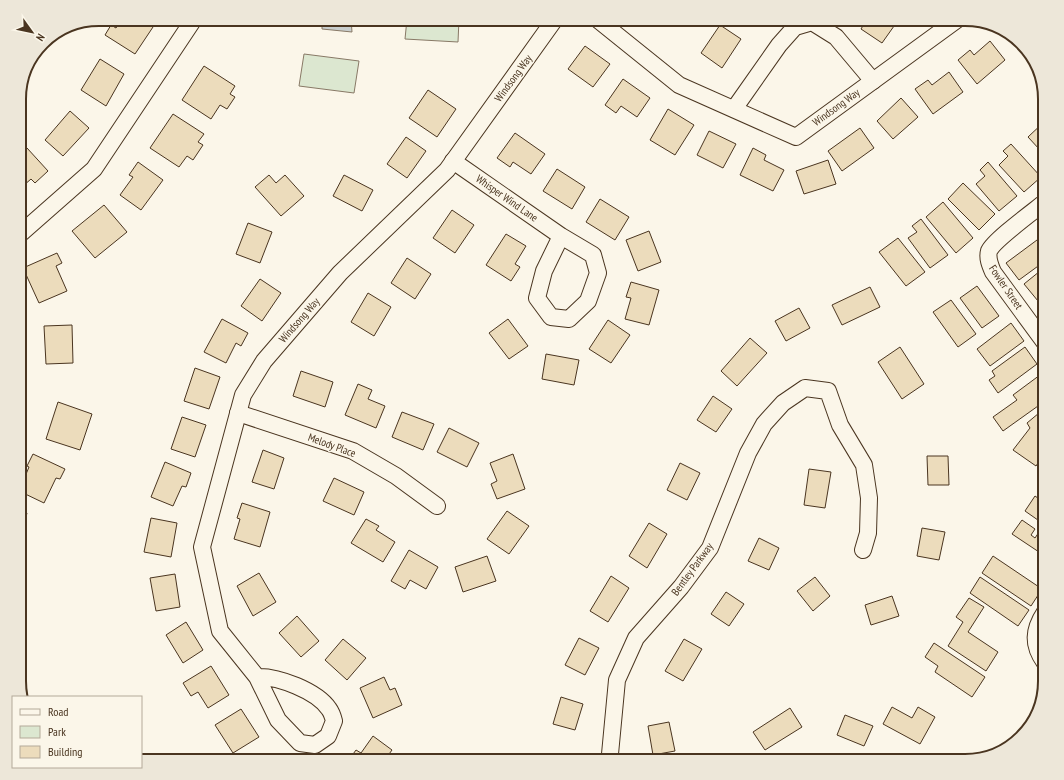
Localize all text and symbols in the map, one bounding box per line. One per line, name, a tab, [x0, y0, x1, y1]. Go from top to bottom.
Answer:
north arrow	[12, 12, 52, 52]
text: N	[33, 31, 48, 44]
street label: Windsong Way	[491, 51, 535, 104]
street label: Windsong Way	[810, 85, 863, 129]
street label: Whisper Wind Lane	[473, 171, 541, 225]
street label: Fowler Street	[986, 262, 1026, 312]
street label: Windsong Way	[276, 294, 323, 345]
street label: Melody Place	[306, 430, 358, 460]
street label: Bentley Parkway	[668, 539, 716, 598]
legend	[12, 696, 142, 768]
text: Road	[48, 704, 68, 719]
text: Park	[48, 724, 66, 739]
text: Building	[48, 744, 83, 759]

